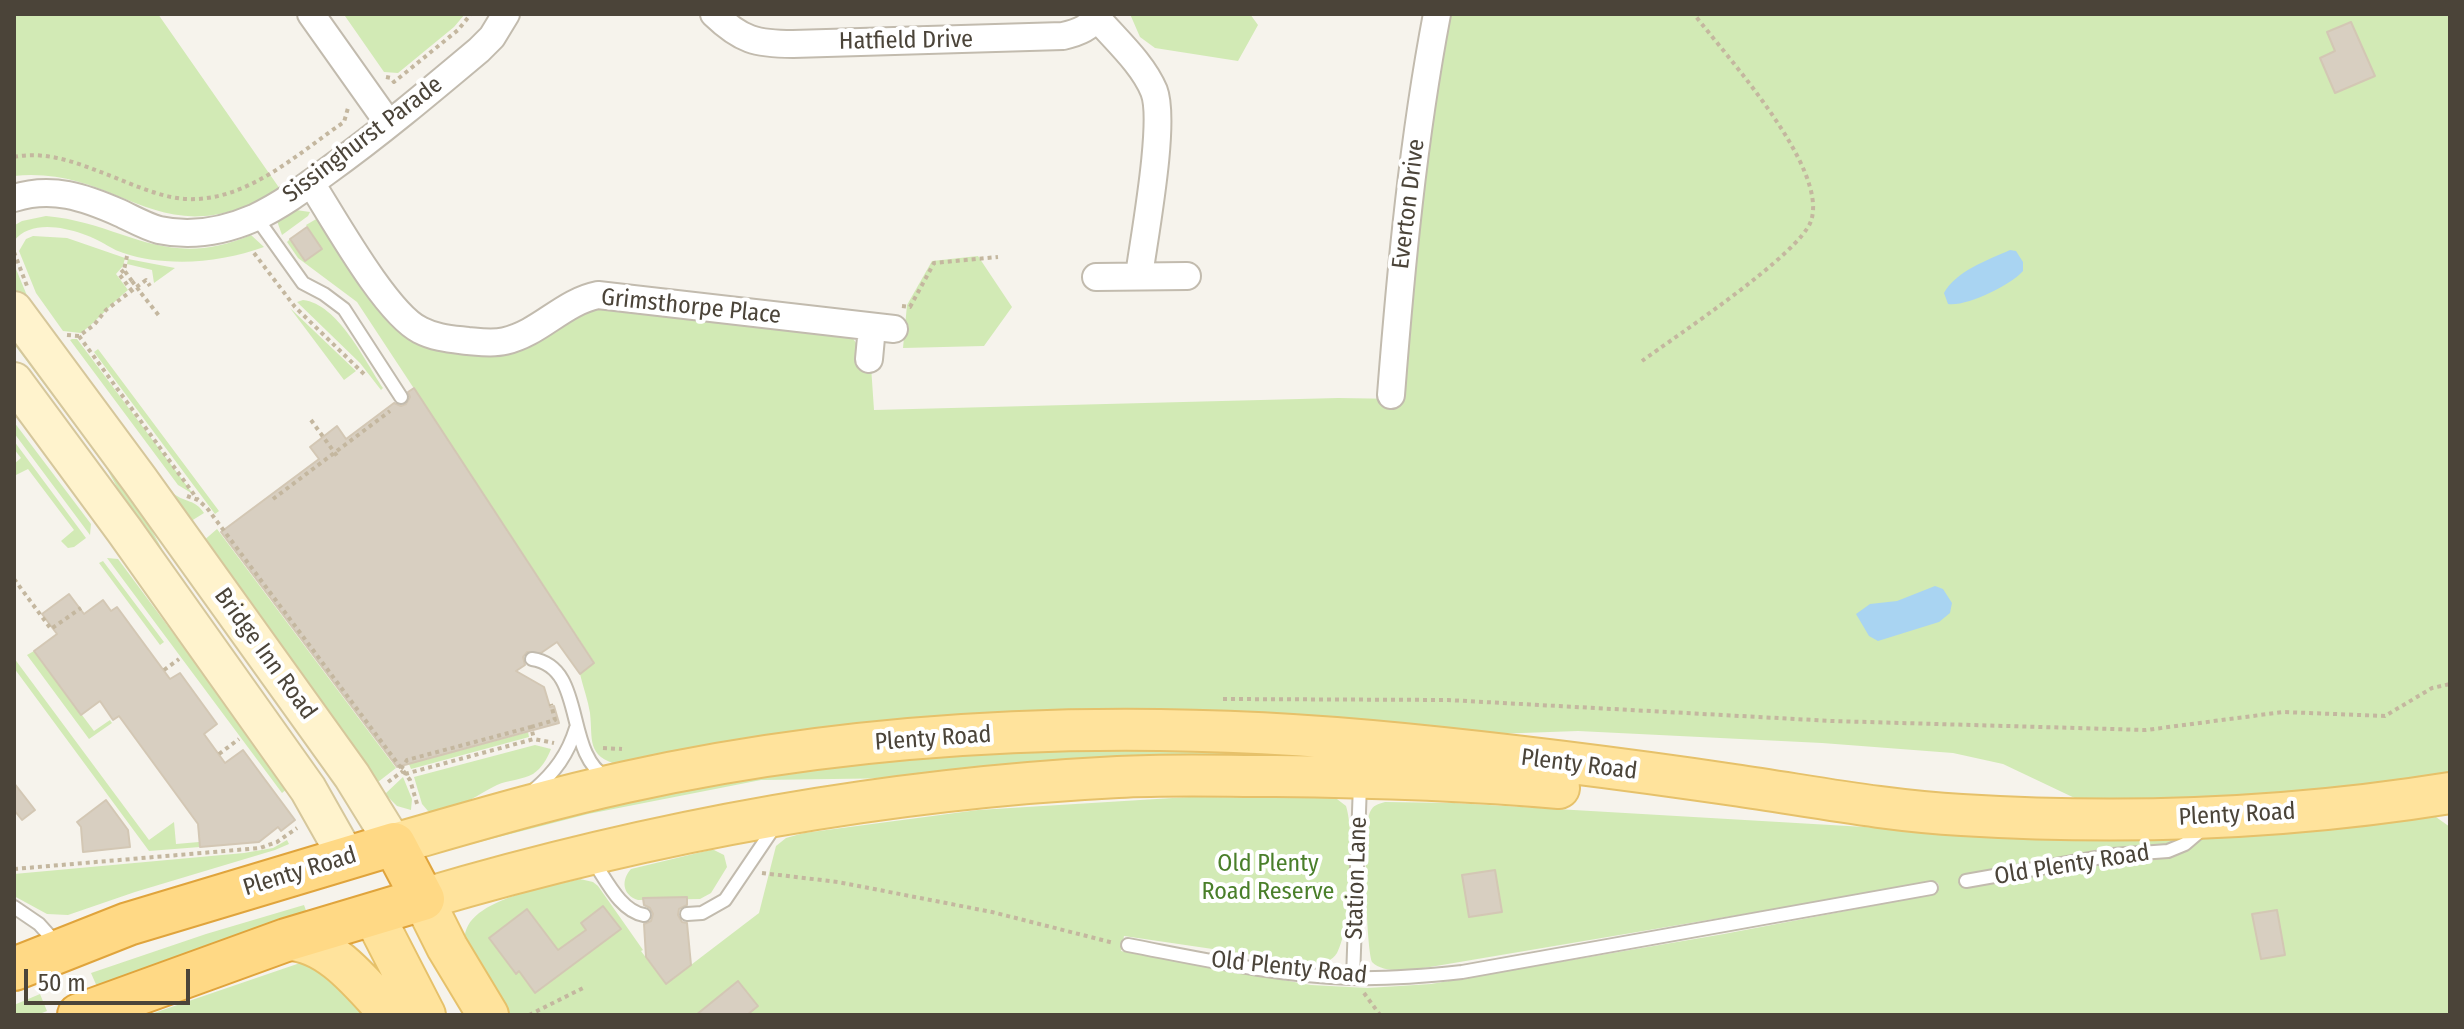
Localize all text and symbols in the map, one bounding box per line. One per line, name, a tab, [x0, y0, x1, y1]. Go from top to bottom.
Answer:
street label: Hatfield Drive	[839, 25, 973, 57]
street label: Sissinghurst Parade	[278, 71, 448, 209]
street label: Everton Drive	[1387, 137, 1431, 271]
street label: Grimsthorpe Place	[600, 283, 782, 331]
street label: Bridge Inn Road	[208, 583, 322, 725]
street label: Plenty Road	[874, 721, 992, 757]
street label: Plenty Road	[1519, 744, 1639, 786]
street label: Plenty Road	[2178, 798, 2296, 832]
street label: Station Lane	[1340, 816, 1374, 940]
street label: Old Plenty Road	[1992, 839, 2152, 891]
street label: Plenty Road	[240, 841, 360, 903]
park label: Old Plenty Road Reserve	[1202, 850, 1334, 906]
street label: Old Plenty Road	[1210, 945, 1368, 991]
scale bar	[28, 953, 194, 1003]
text: 50 m	[38, 969, 86, 997]

